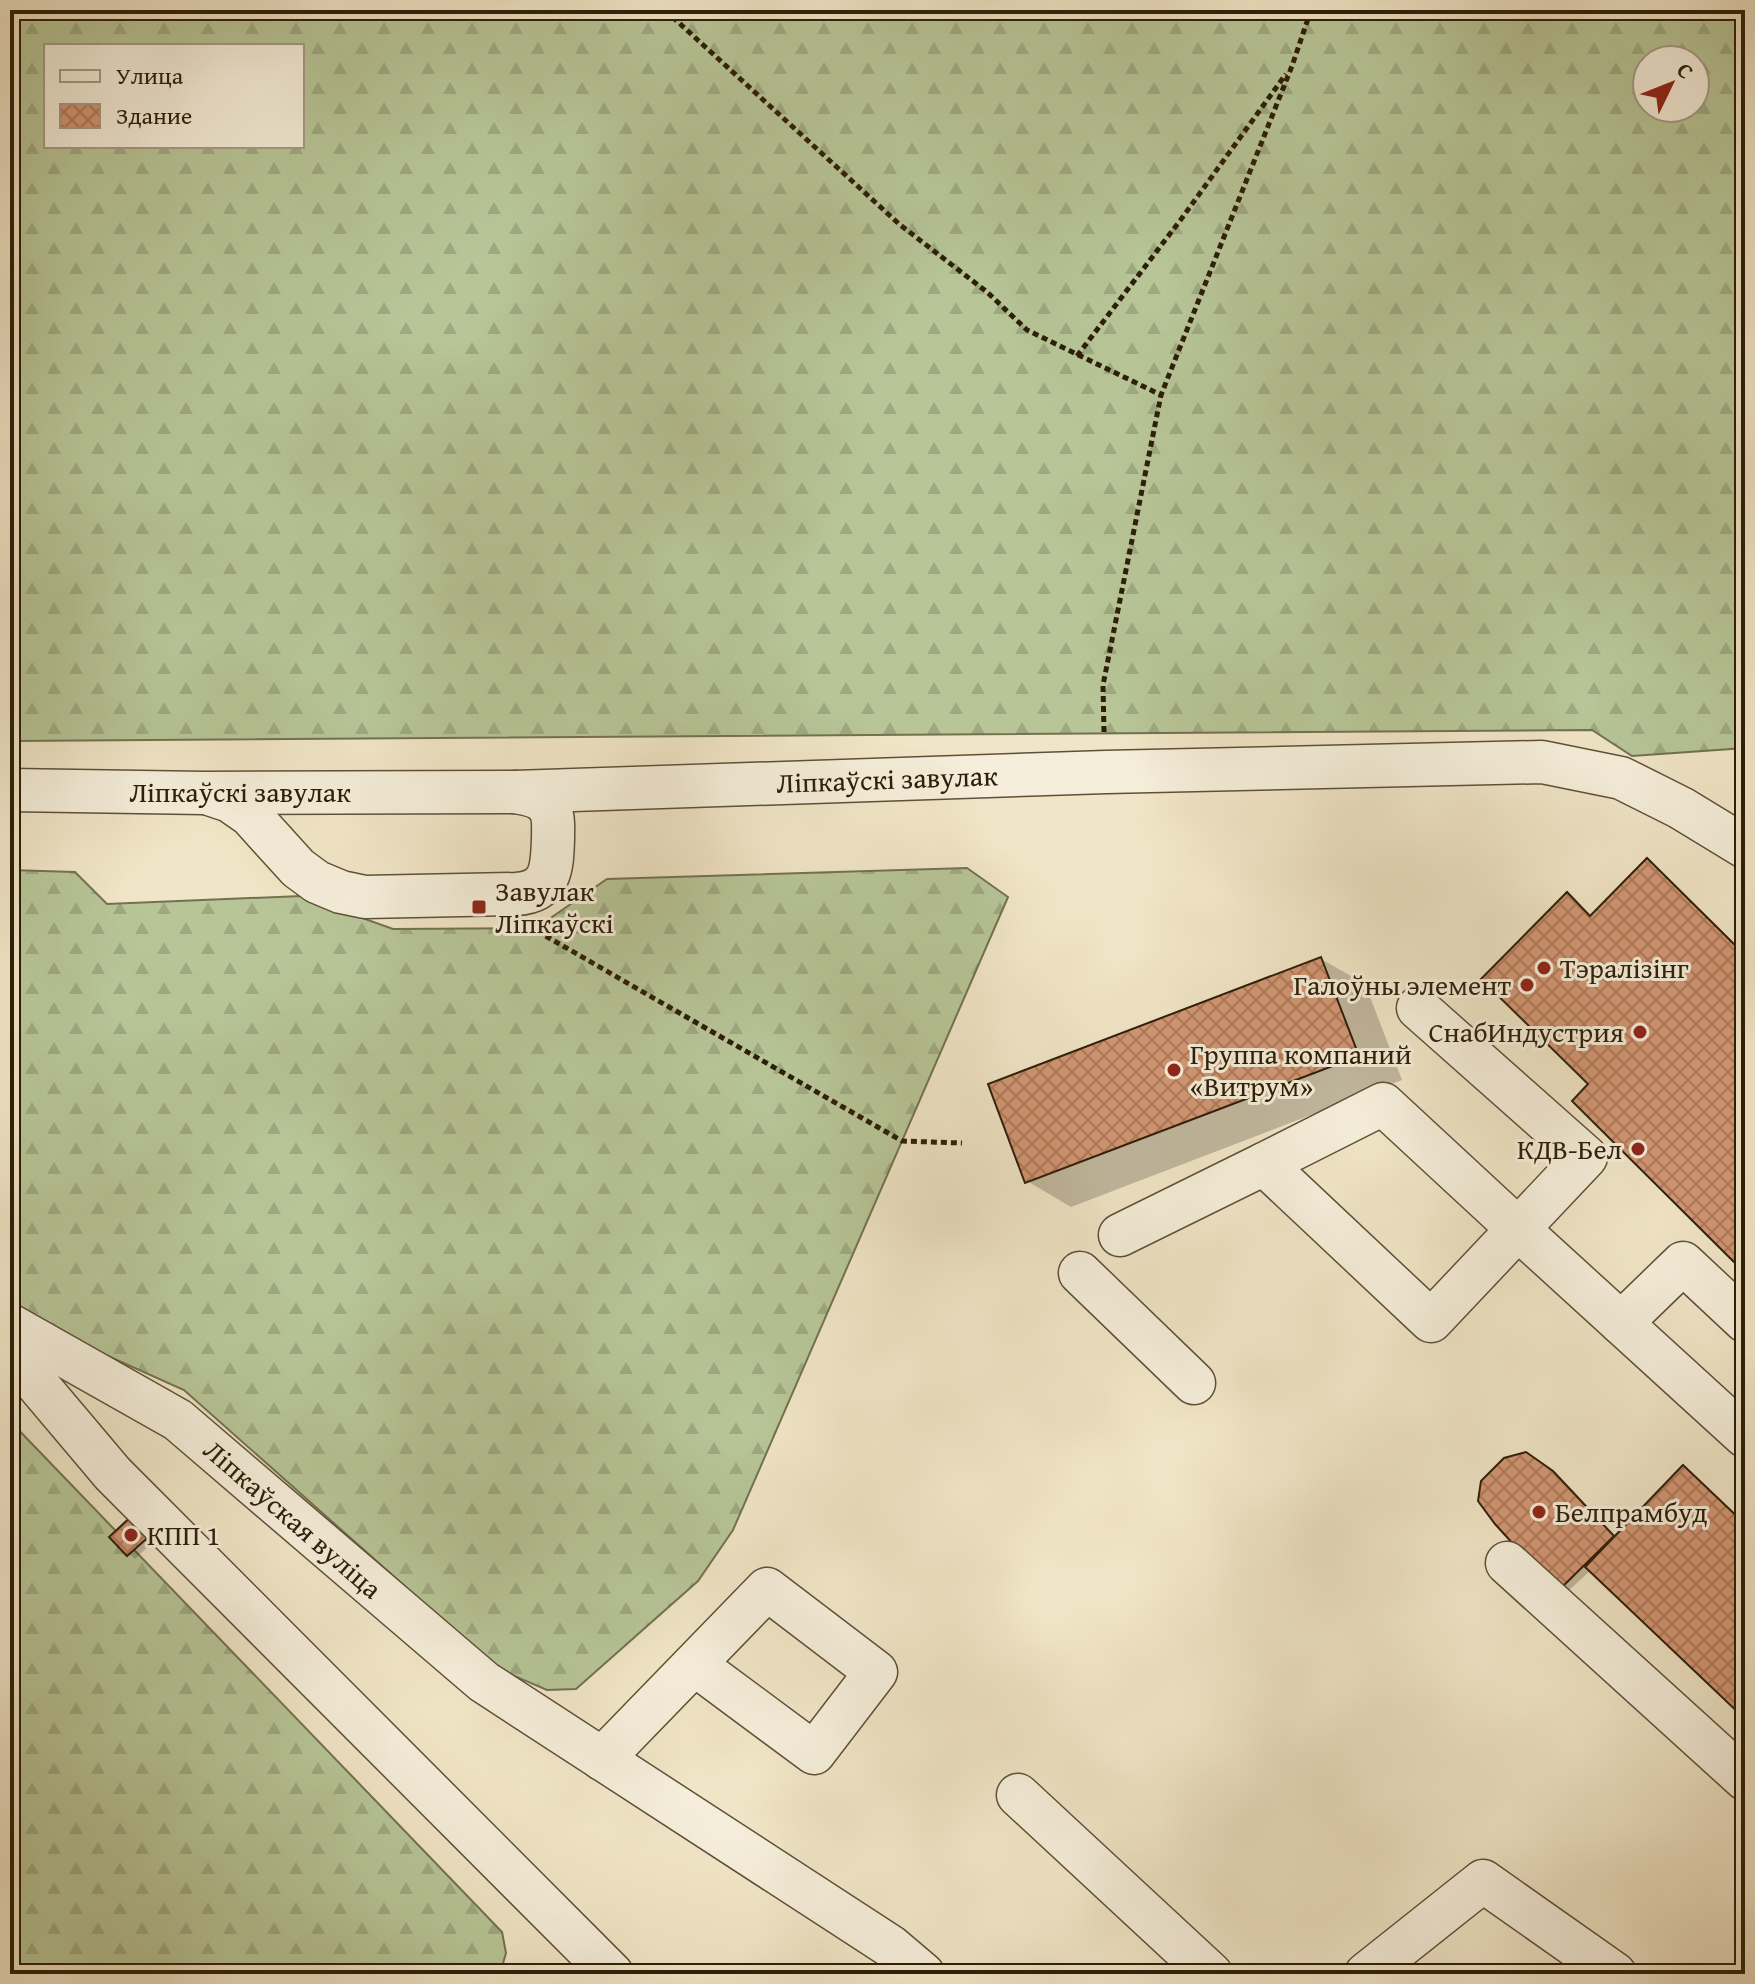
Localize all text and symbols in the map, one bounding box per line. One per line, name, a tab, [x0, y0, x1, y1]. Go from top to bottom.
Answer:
legend	[44, 44, 304, 148]
north arrow	[1631, 44, 1711, 124]
text: С	[1670, 55, 1702, 86]
text: Улица	[116, 58, 184, 93]
text: Здание	[116, 98, 192, 133]
street label: Ліпкаўскі завулак	[776, 754, 999, 803]
street label: Ліпкаўскі завулак	[129, 771, 351, 812]
place label: Завулак Ліпкаўскі	[495, 870, 614, 943]
marker: Завулак Ліпкаўскі	[470, 898, 488, 916]
place label: Тэралізінг	[1560, 947, 1689, 988]
marker: Тэралізінг	[1535, 959, 1553, 977]
place label: Галоўны элемент	[1294, 964, 1511, 1005]
marker: Галоўны элемент	[1518, 976, 1536, 994]
place label: СнабИндустрия	[1428, 1011, 1624, 1052]
marker: СнабИндустрия	[1631, 1023, 1649, 1041]
place label: Группа компаний «Витрум»	[1190, 1033, 1412, 1106]
marker: Группа компаний «Витрум»	[1165, 1061, 1183, 1079]
place label: КДВ-Бел	[1517, 1128, 1622, 1169]
marker: КДВ-Бел	[1629, 1140, 1647, 1158]
street label: Ліпкаўская вуліца	[195, 1429, 392, 1608]
place label: Белпрамбуд	[1555, 1491, 1707, 1532]
marker: Белпрамбуд	[1530, 1503, 1548, 1521]
place label: КПП 1	[147, 1514, 220, 1555]
marker: КПП 1	[122, 1526, 140, 1544]

